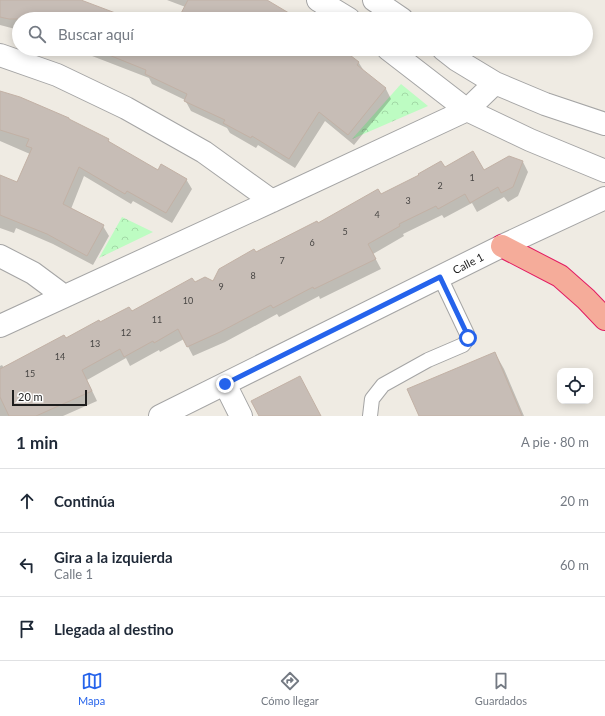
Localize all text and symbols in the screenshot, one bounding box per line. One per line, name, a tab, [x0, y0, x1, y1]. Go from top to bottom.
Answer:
search box	[12, 12, 593, 56]
icon: search	[26, 23, 48, 45]
text: Buscar aquí	[58, 25, 134, 43]
house number: 1	[469, 172, 475, 183]
house number: 2	[437, 180, 443, 191]
house number: 3	[405, 195, 411, 206]
house number: 4	[374, 209, 380, 220]
house number: 5	[342, 226, 348, 237]
house number: 6	[309, 237, 315, 248]
street label: Calle 1	[450, 250, 486, 276]
house number: 7	[279, 255, 285, 266]
house number: 8	[250, 270, 256, 281]
house number: 9	[218, 281, 224, 292]
house number: 10	[183, 295, 193, 306]
house number: 11	[152, 314, 162, 325]
house number: 12	[121, 327, 131, 338]
route start	[459, 329, 477, 347]
house number: 13	[90, 338, 100, 349]
house number: 14	[55, 351, 65, 362]
house number: 15	[25, 368, 35, 379]
map controls	[557, 368, 593, 404]
button: locate	[557, 368, 593, 404]
route end	[216, 375, 234, 393]
scale bar	[12, 388, 87, 407]
text: 20 m	[18, 390, 43, 403]
text: 1 min	[16, 432, 58, 453]
text: A pie · 80 m	[521, 434, 589, 450]
icon: ahead	[16, 490, 38, 512]
text: Continúa	[54, 492, 115, 510]
text: 20 m	[560, 493, 589, 509]
text: Gira a la izquierda	[54, 548, 173, 566]
icon: left	[16, 554, 38, 576]
text: 60 m	[560, 557, 589, 573]
text: Calle 1	[54, 566, 93, 582]
icon: arrive	[16, 618, 38, 640]
text: Llegada al destino	[54, 620, 174, 638]
tab: Mapa	[78, 670, 105, 707]
tab: Cómo llegar	[261, 670, 319, 707]
tab: Guardados	[475, 670, 527, 707]

